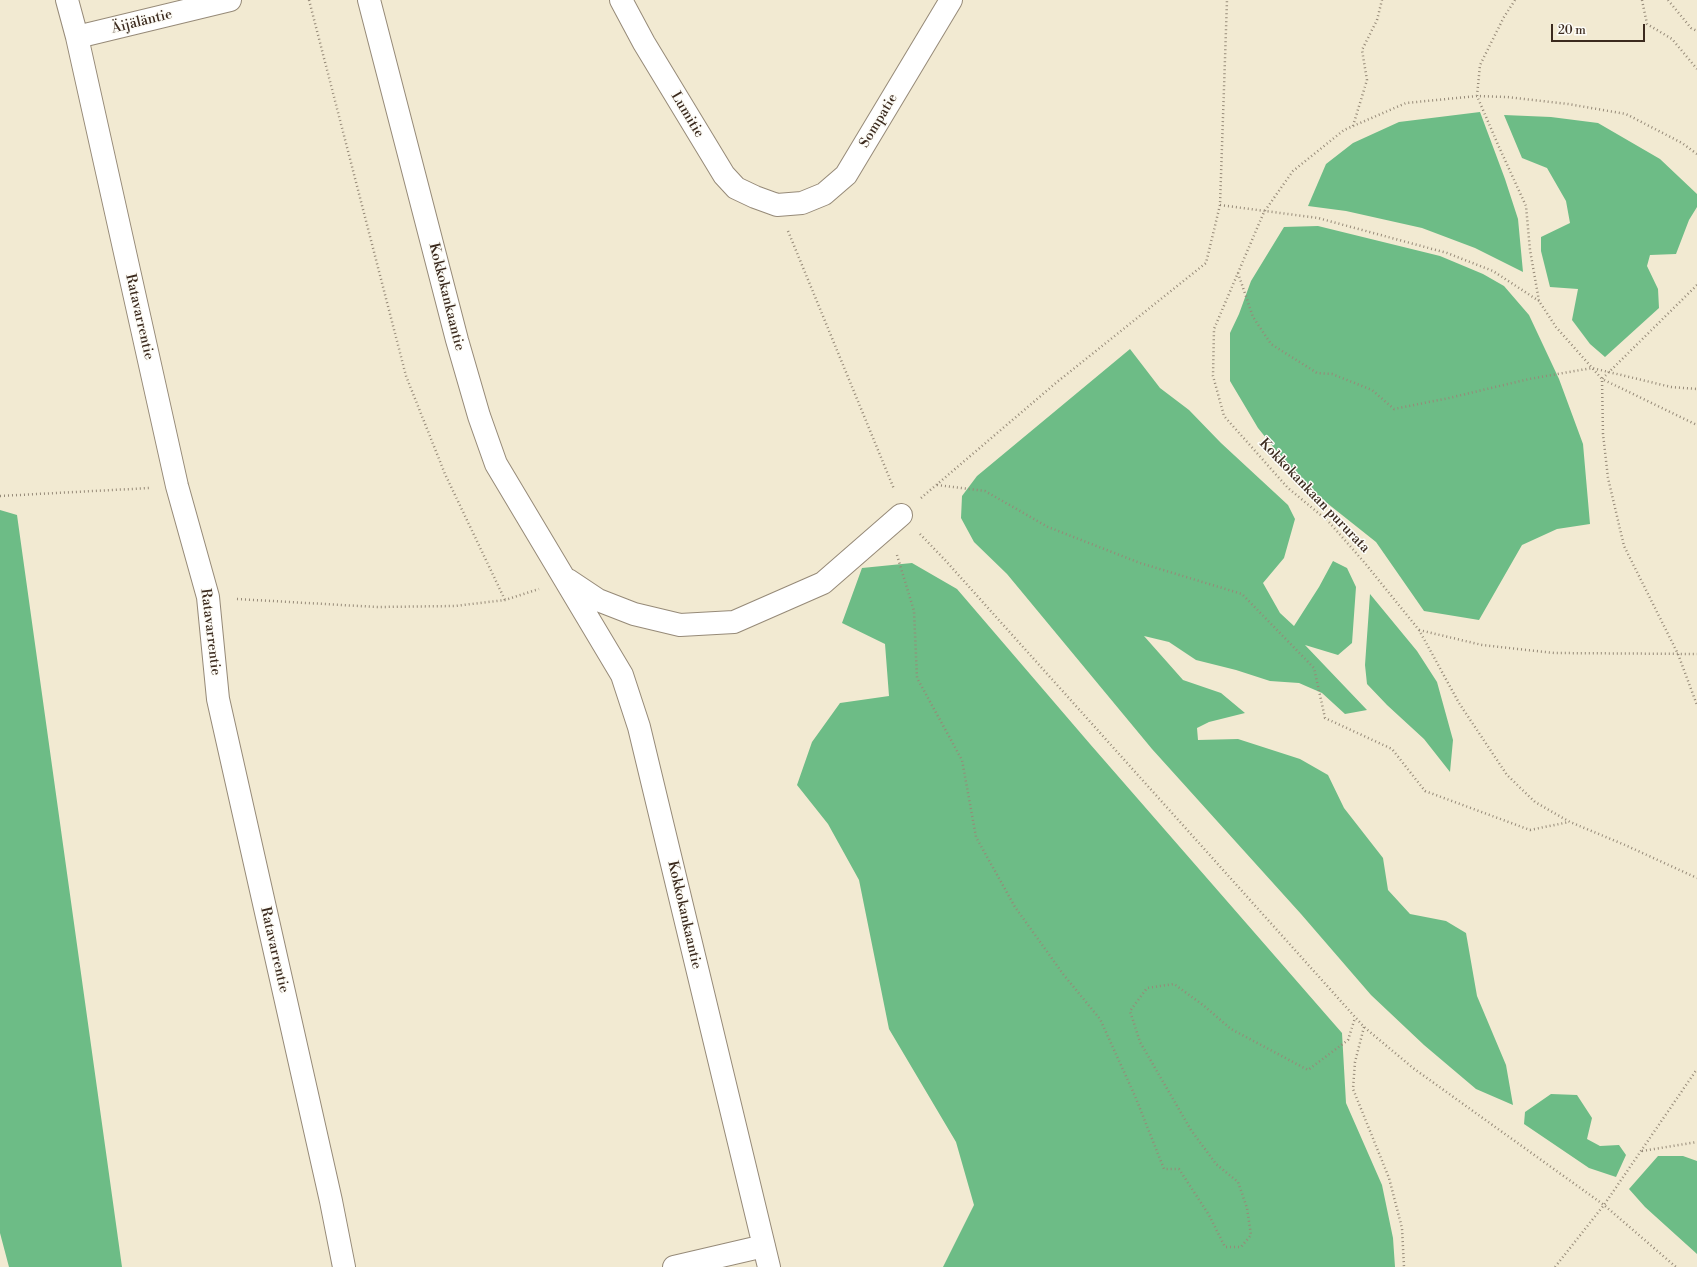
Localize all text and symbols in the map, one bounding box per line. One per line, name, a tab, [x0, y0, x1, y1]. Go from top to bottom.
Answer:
street label: Äijäläntie	[110, 6, 174, 38]
scale bar	[1553, 16, 1647, 42]
text: 20 m	[1558, 23, 1586, 38]
street label: Lumitie	[667, 89, 707, 141]
street label: Sompatie	[856, 91, 902, 151]
street label: Kokkokankaantie	[424, 241, 468, 353]
street label: Ratavarrentie	[121, 272, 157, 362]
street label: Kokkokankaan pururata	[1255, 435, 1373, 557]
street label: Ratavarrentie	[196, 588, 224, 676]
street label: Kokkokankaantie	[663, 859, 705, 971]
street label: Ratavarrentie	[256, 905, 292, 995]

